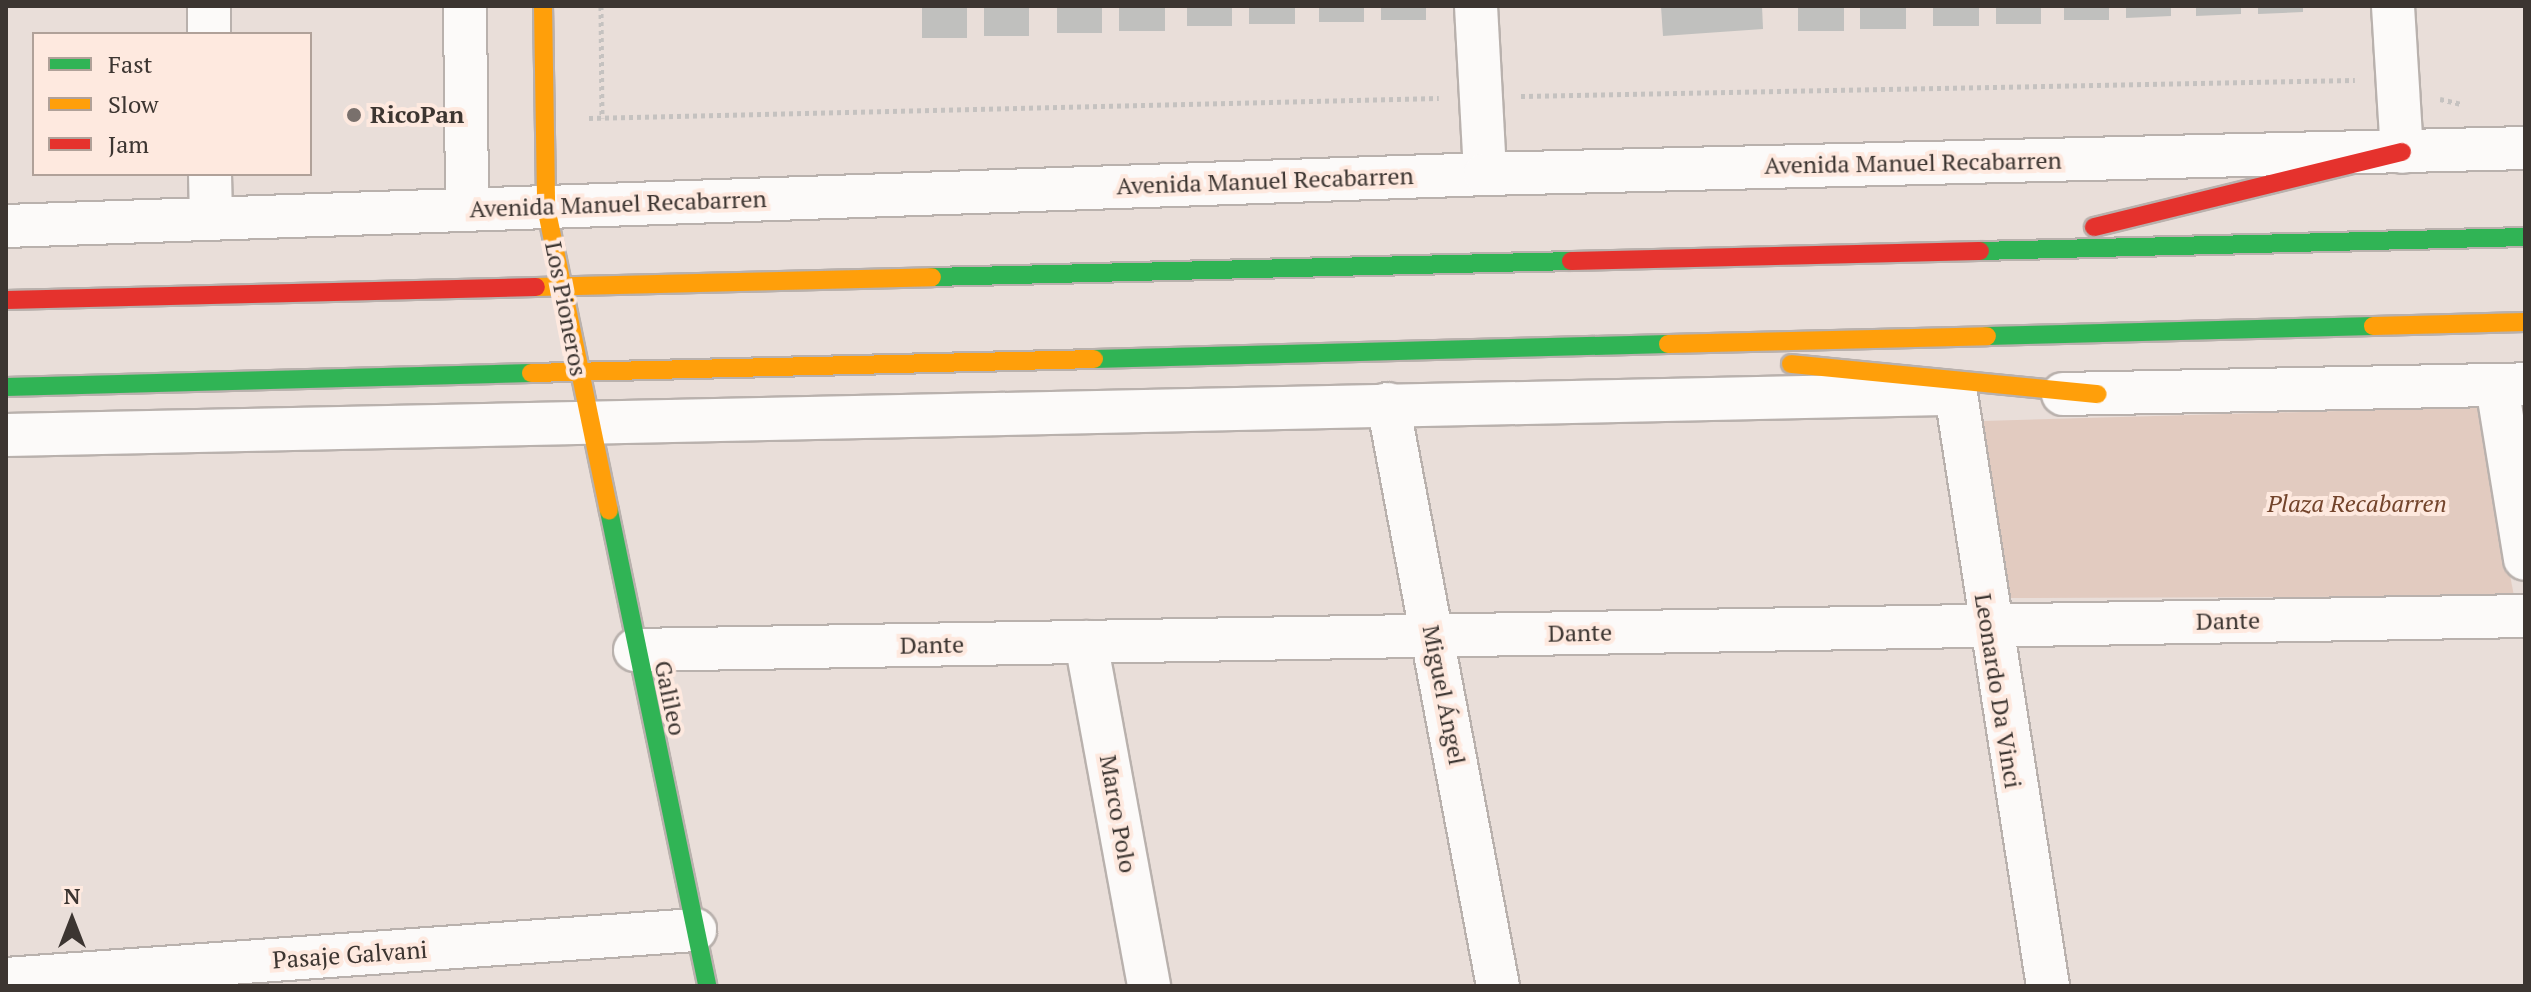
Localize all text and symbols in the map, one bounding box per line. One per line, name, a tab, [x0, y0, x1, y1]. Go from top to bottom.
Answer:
legend	[32, 32, 312, 176]
text: Fast	[108, 48, 152, 80]
text: Slow	[108, 88, 159, 120]
place label: RicoPan	[370, 101, 464, 129]
marker: RicoPan	[345, 106, 363, 124]
text: Jam	[108, 128, 149, 160]
street label: Avenida Manuel Recabarren	[1764, 146, 2062, 180]
street label: Avenida Manuel Recabarren	[1116, 161, 1414, 201]
street label: Avenida Manuel Recabarren	[469, 184, 767, 224]
street label: Los Pioneros	[539, 239, 593, 379]
park label: Plaza Recabarren	[2267, 490, 2447, 518]
street label: Leonardo Da Vinci	[1968, 591, 2028, 791]
street label: Dante	[2196, 606, 2260, 636]
street label: Dante	[1548, 618, 1612, 648]
street label: Miguel Ángel	[1416, 622, 1472, 768]
street label: Dante	[900, 630, 964, 660]
street label: Galileo	[648, 658, 692, 738]
street label: Marco Polo	[1093, 753, 1143, 875]
north arrow	[32, 880, 112, 960]
text: N	[64, 881, 80, 910]
street label: Pasaje Galvani	[272, 935, 428, 975]

